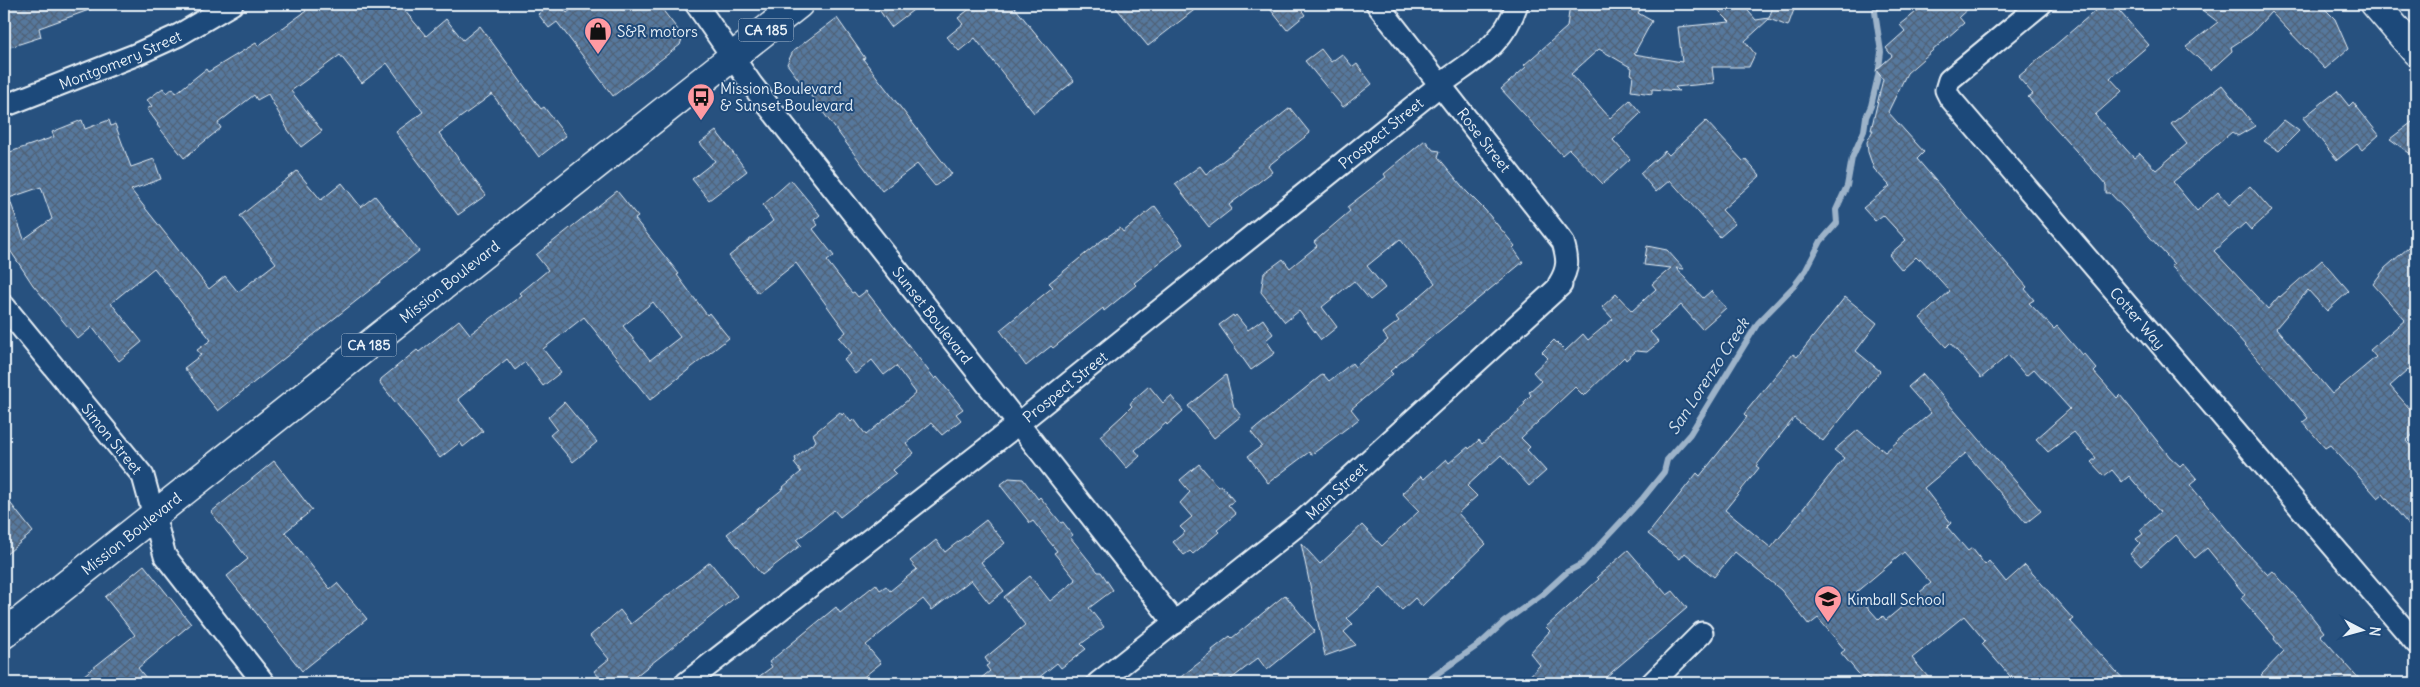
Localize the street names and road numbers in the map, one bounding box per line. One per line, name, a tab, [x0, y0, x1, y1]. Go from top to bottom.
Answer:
road number: CA 185	[738, 18, 794, 42]
street label: Montgomery Street	[56, 26, 184, 93]
street label: Prospect Street	[1334, 93, 1427, 173]
street label: Rose Street	[1453, 104, 1515, 176]
street label: Mission Boulevard	[395, 236, 503, 327]
street label: Sunset Boulevard	[889, 263, 977, 368]
street label: Cotter Way	[2106, 283, 2170, 353]
road number: CA 185	[342, 334, 396, 356]
street label: Prospect Street	[1019, 347, 1111, 426]
street label: Simon Street	[78, 399, 147, 478]
street label: Main Street	[1301, 458, 1371, 523]
street label: Mission Boulevard	[77, 488, 185, 579]

